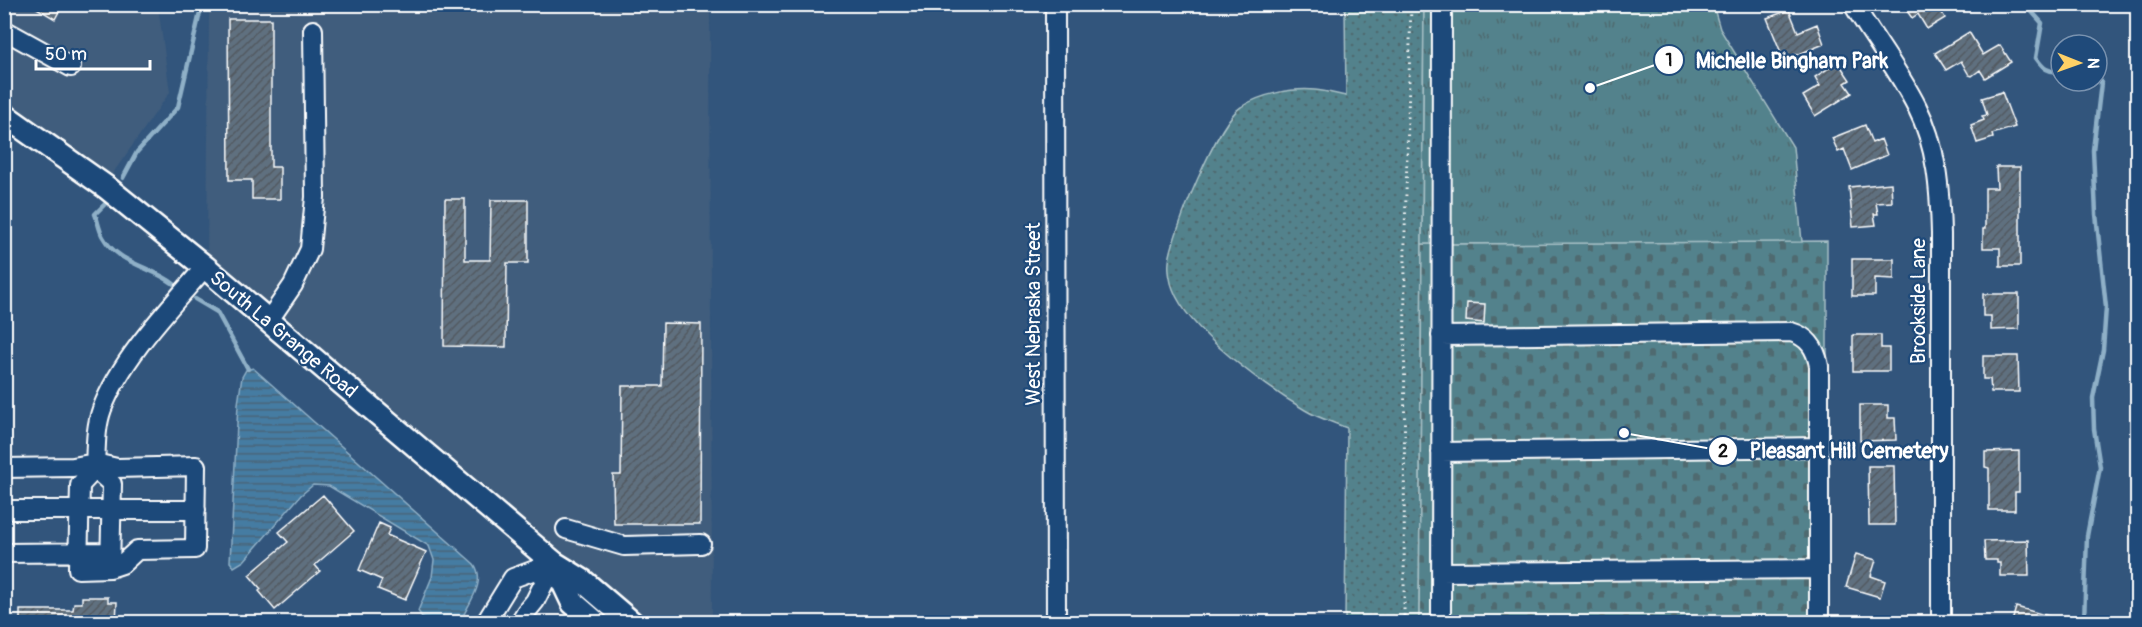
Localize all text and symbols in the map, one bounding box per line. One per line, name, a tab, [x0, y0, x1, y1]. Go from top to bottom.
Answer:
scale bar	[36, 33, 150, 71]
north arrow	[2049, 33, 2109, 93]
callout: Michelle Bingham Park	[1654, 41, 1900, 80]
text: 50 m	[45, 43, 87, 66]
text: Michelle Bingham Park	[1696, 48, 1888, 75]
text: 1	[1665, 49, 1673, 72]
text: N	[2083, 58, 2103, 69]
street label: West Nebraska Street	[1021, 222, 1046, 406]
street label: Brookside Lane	[1906, 238, 1931, 364]
street label: South La Grange Road	[205, 265, 363, 404]
callout: Pleasant Hill Cemetery	[1708, 432, 1961, 471]
text: Pleasant Hill Cemetery	[1750, 438, 1948, 465]
text: 2	[1718, 440, 1728, 463]

